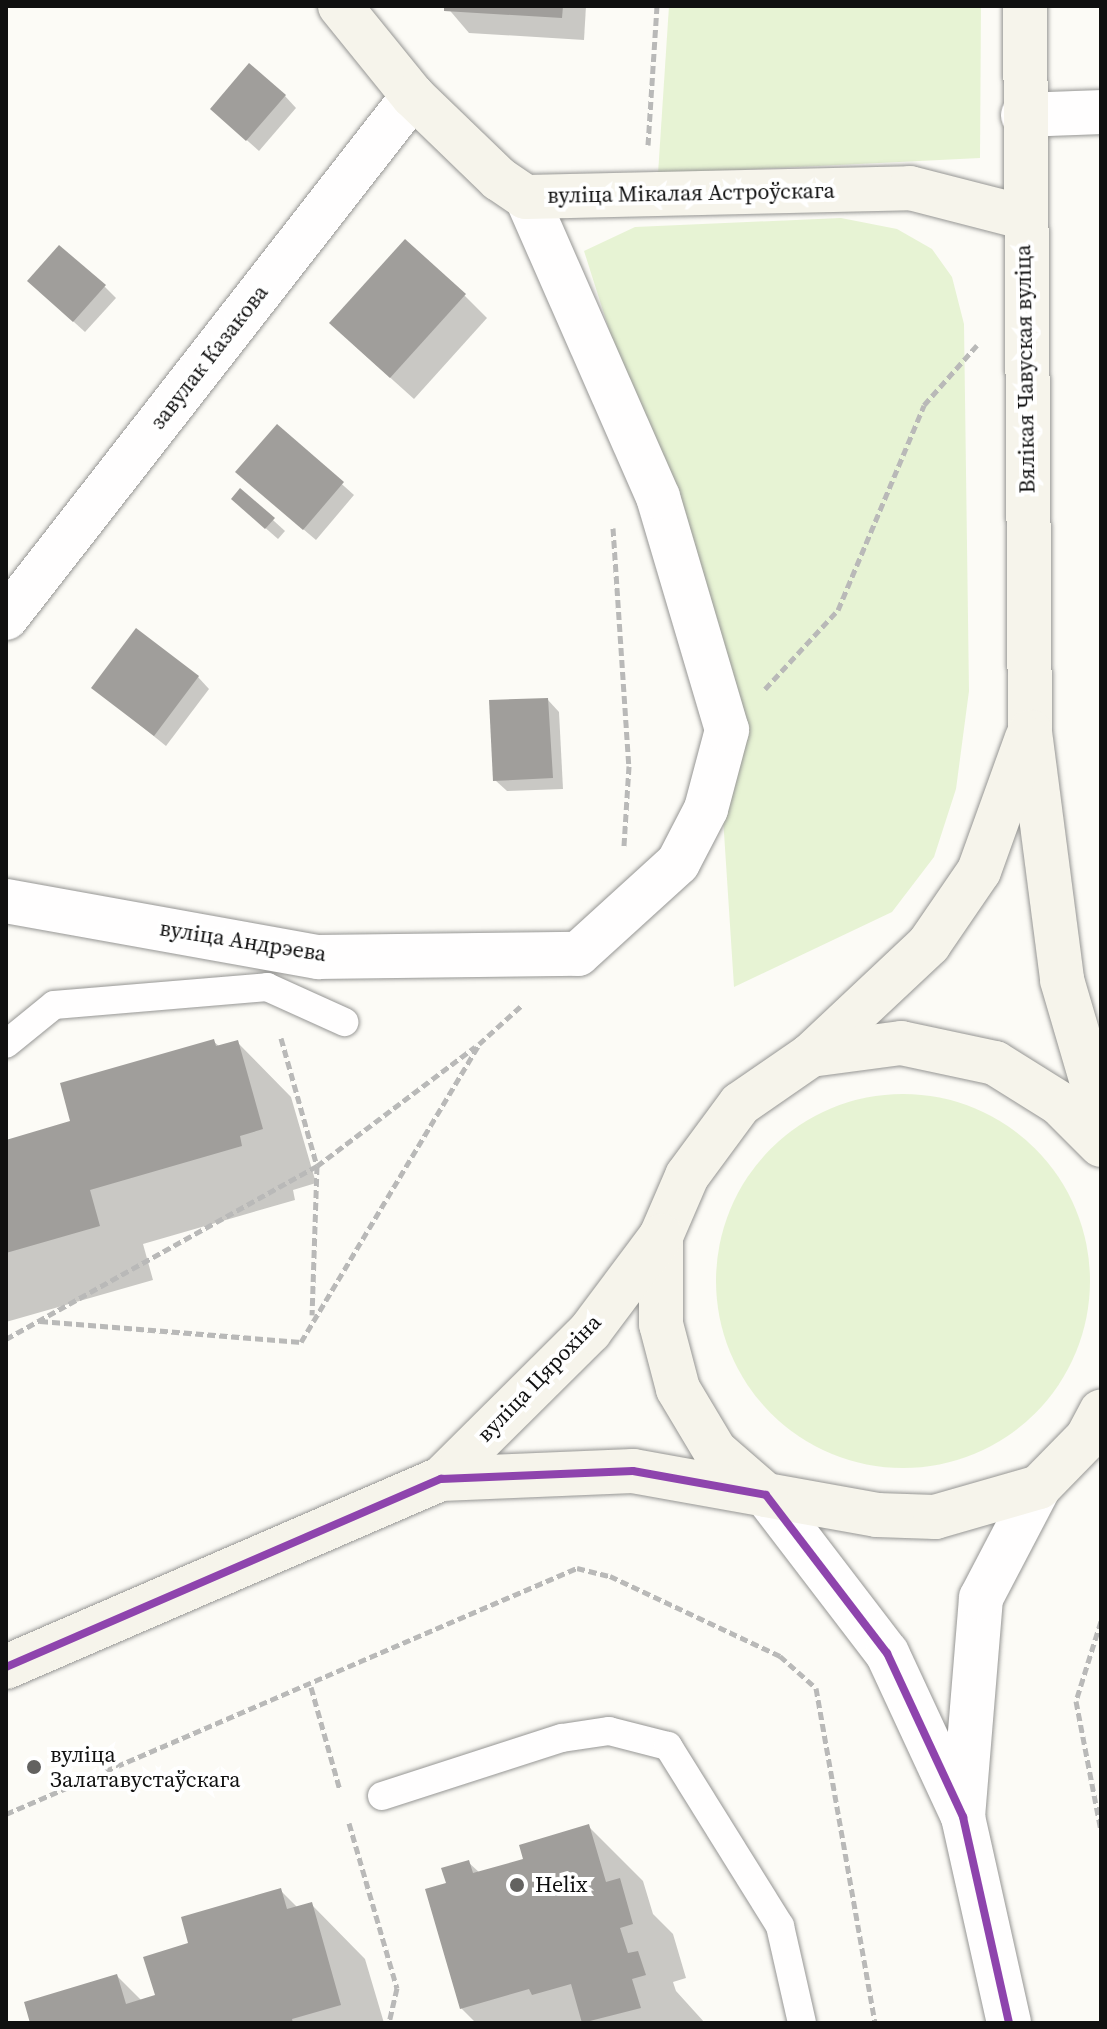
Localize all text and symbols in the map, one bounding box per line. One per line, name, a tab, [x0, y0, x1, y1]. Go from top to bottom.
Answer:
street label: вуліца Мікалая Астроўскага	[547, 177, 835, 209]
street label: Вялікая Чавуская вуліца	[1010, 244, 1040, 494]
street label: завулак Казакова	[145, 280, 273, 434]
street label: вуліца Андрэева	[158, 915, 328, 967]
street label: вуліца Цярохіна	[472, 1309, 606, 1447]
place label: вуліца Залатавустаўскага	[50, 1741, 241, 1792]
marker: вуліца Залатавустаўскага	[25, 1758, 43, 1776]
place label: Helix	[535, 1872, 588, 1898]
marker: Helix	[506, 1874, 528, 1896]

